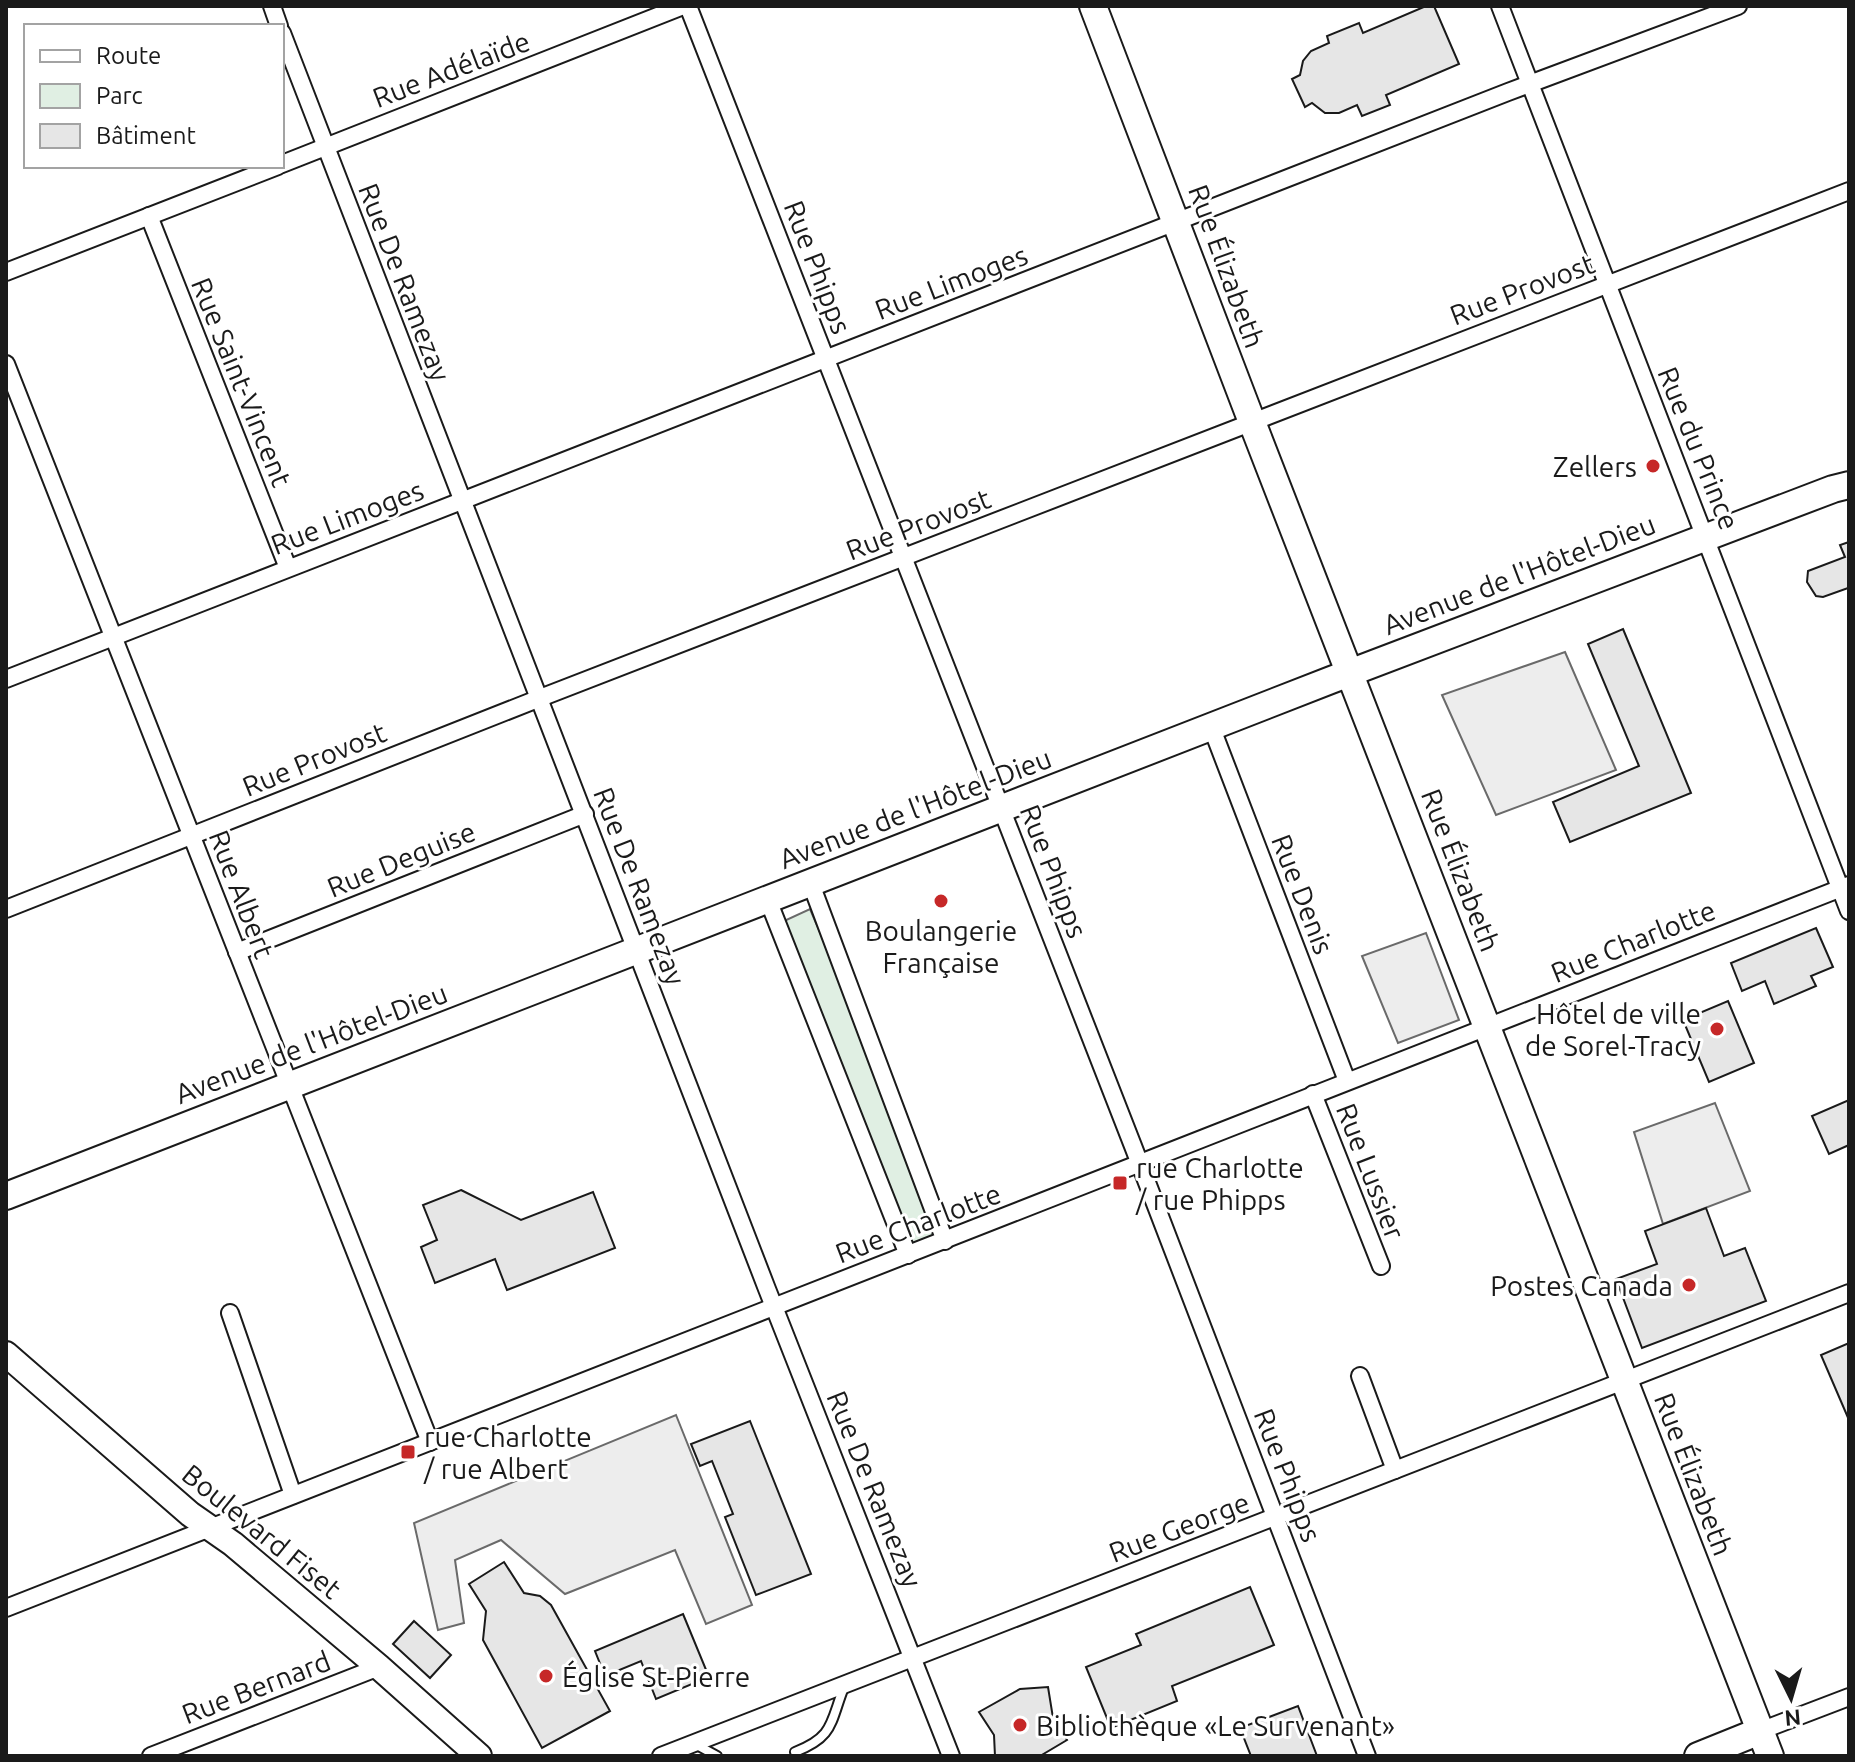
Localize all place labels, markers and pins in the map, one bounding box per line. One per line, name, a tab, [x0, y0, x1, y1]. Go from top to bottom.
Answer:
place label: Zellers	[1553, 451, 1637, 482]
marker: Zellers	[1644, 457, 1662, 475]
marker: Boulangerie Française	[932, 892, 950, 910]
place label: Boulangerie Française	[865, 915, 1017, 978]
place label: Hôtel de ville de Sorel-Tracy	[1525, 998, 1701, 1061]
marker: Hôtel de ville de Sorel-Tracy	[1708, 1020, 1726, 1038]
place label: rue Charlotte / rue Phipps	[1135, 1152, 1304, 1215]
marker: rue Charlotte / rue Phipps	[1111, 1174, 1129, 1192]
place label: Postes Canada	[1490, 1270, 1673, 1301]
marker: Postes Canada	[1680, 1276, 1698, 1294]
place label: rue Charlotte / rue Albert	[423, 1421, 592, 1484]
marker: rue Charlotte / rue Albert	[399, 1443, 417, 1461]
place label: Église St-Pierre	[562, 1660, 750, 1692]
marker: Église St-Pierre	[537, 1667, 555, 1685]
place label: Bibliothèque «Le Survenant»	[1036, 1710, 1395, 1741]
marker: Bibliothèque «Le Survenant»	[1011, 1716, 1029, 1734]

